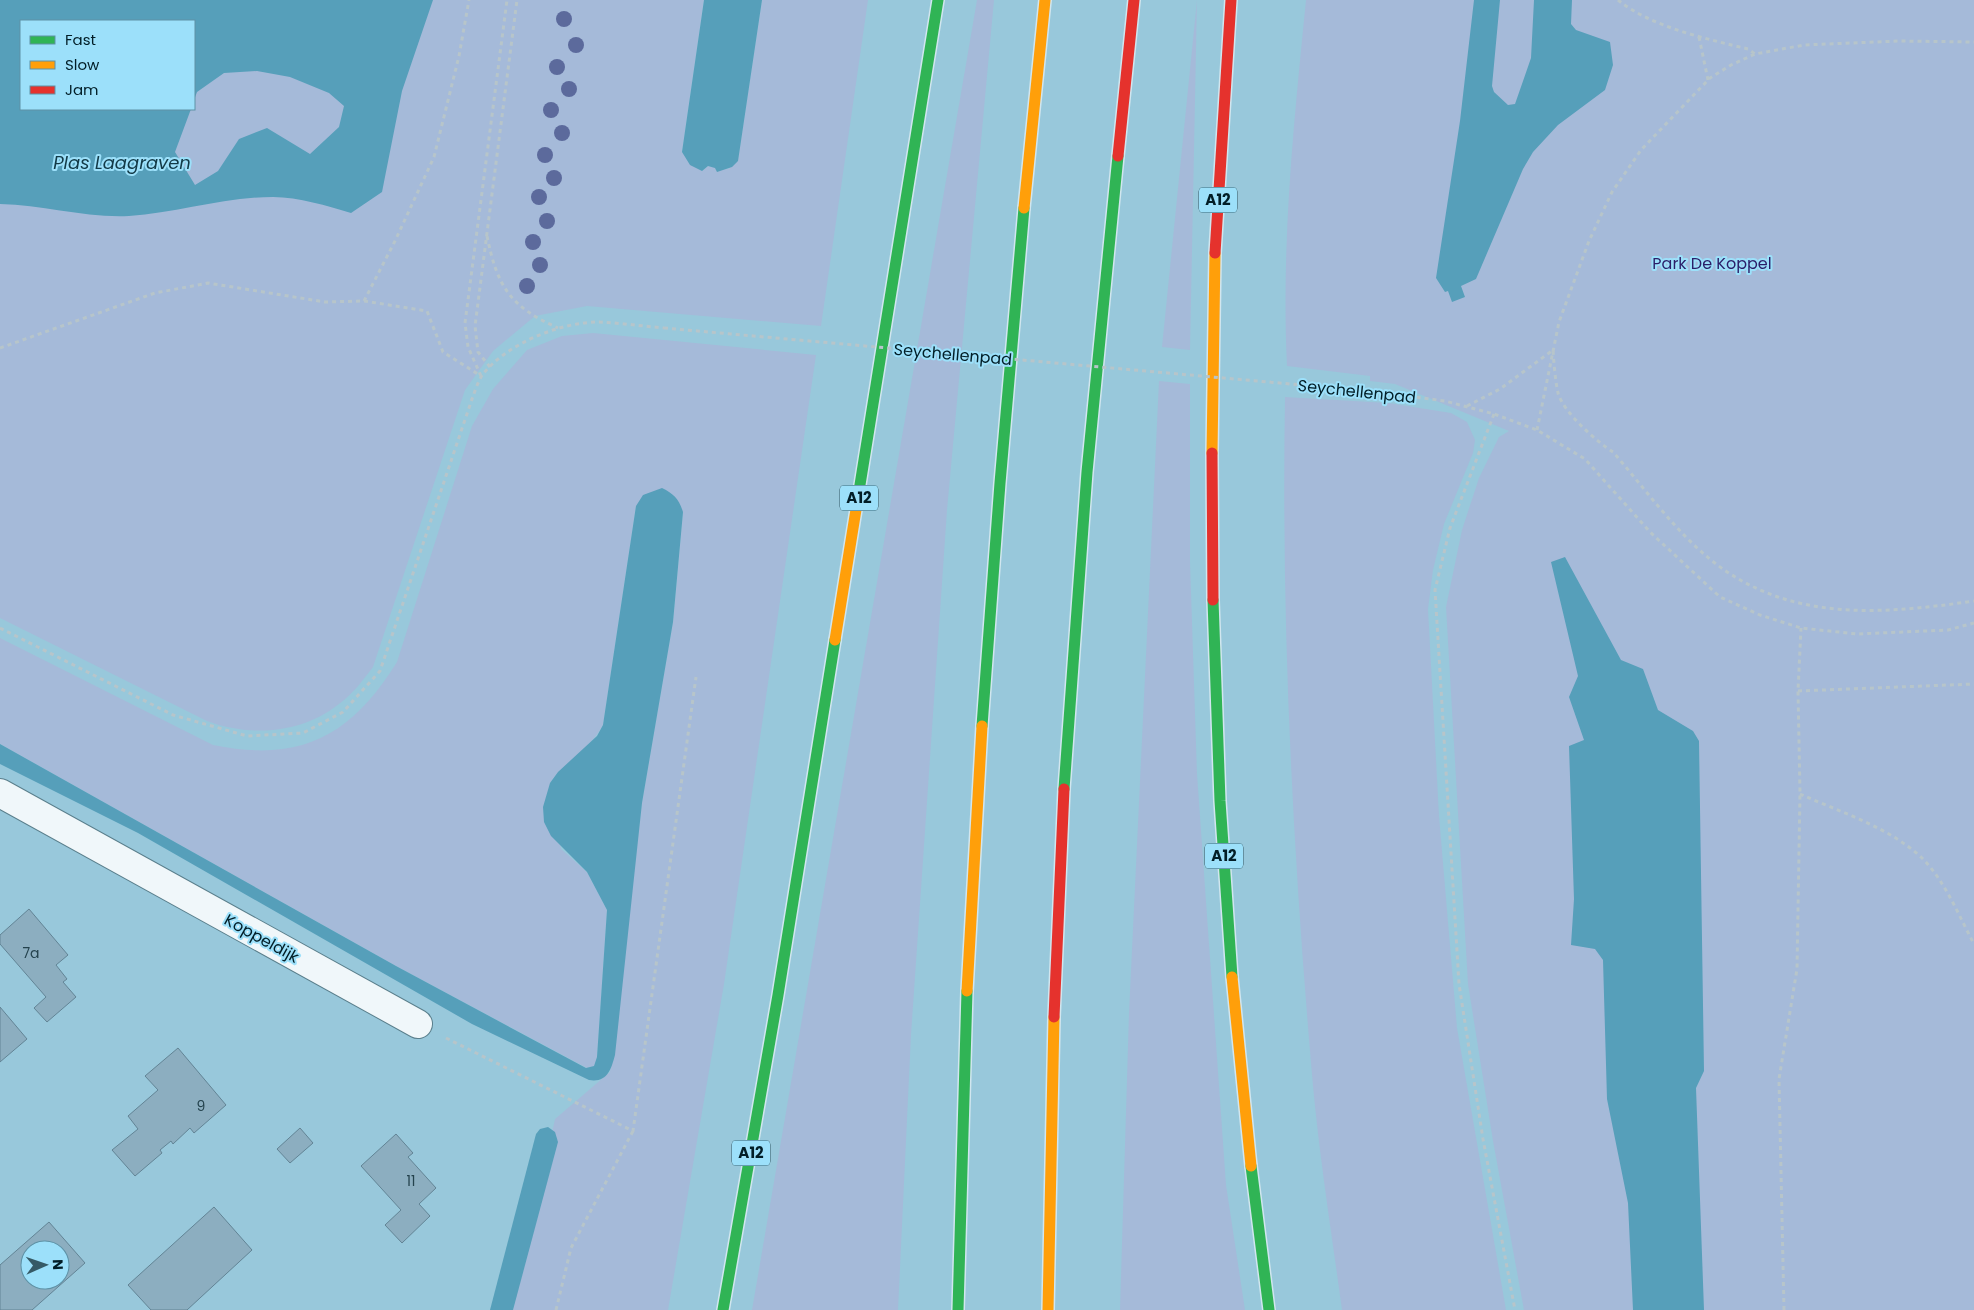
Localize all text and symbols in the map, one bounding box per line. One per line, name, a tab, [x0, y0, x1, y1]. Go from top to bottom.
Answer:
legend	[20, 20, 195, 110]
text: Fast	[65, 29, 96, 50]
text: Slow	[65, 54, 100, 75]
text: Jam	[65, 79, 99, 100]
water label: Plas Laagraven	[53, 150, 191, 175]
road number: A12	[1199, 188, 1237, 212]
park label: Park De Koppel	[1652, 252, 1772, 275]
street label: Seychellenpad	[893, 338, 1013, 371]
street label: Seychellenpad	[1297, 374, 1417, 409]
road number: A12	[840, 486, 878, 510]
road number: A12	[1205, 844, 1243, 868]
street label: Koppeldijk	[220, 908, 304, 969]
house number: 7a	[22, 943, 40, 963]
house number: 9	[197, 1096, 205, 1116]
road number: A12	[732, 1140, 770, 1166]
house number: 11	[407, 1171, 415, 1191]
north arrow	[20, 1240, 70, 1290]
text: N	[48, 1259, 68, 1270]

